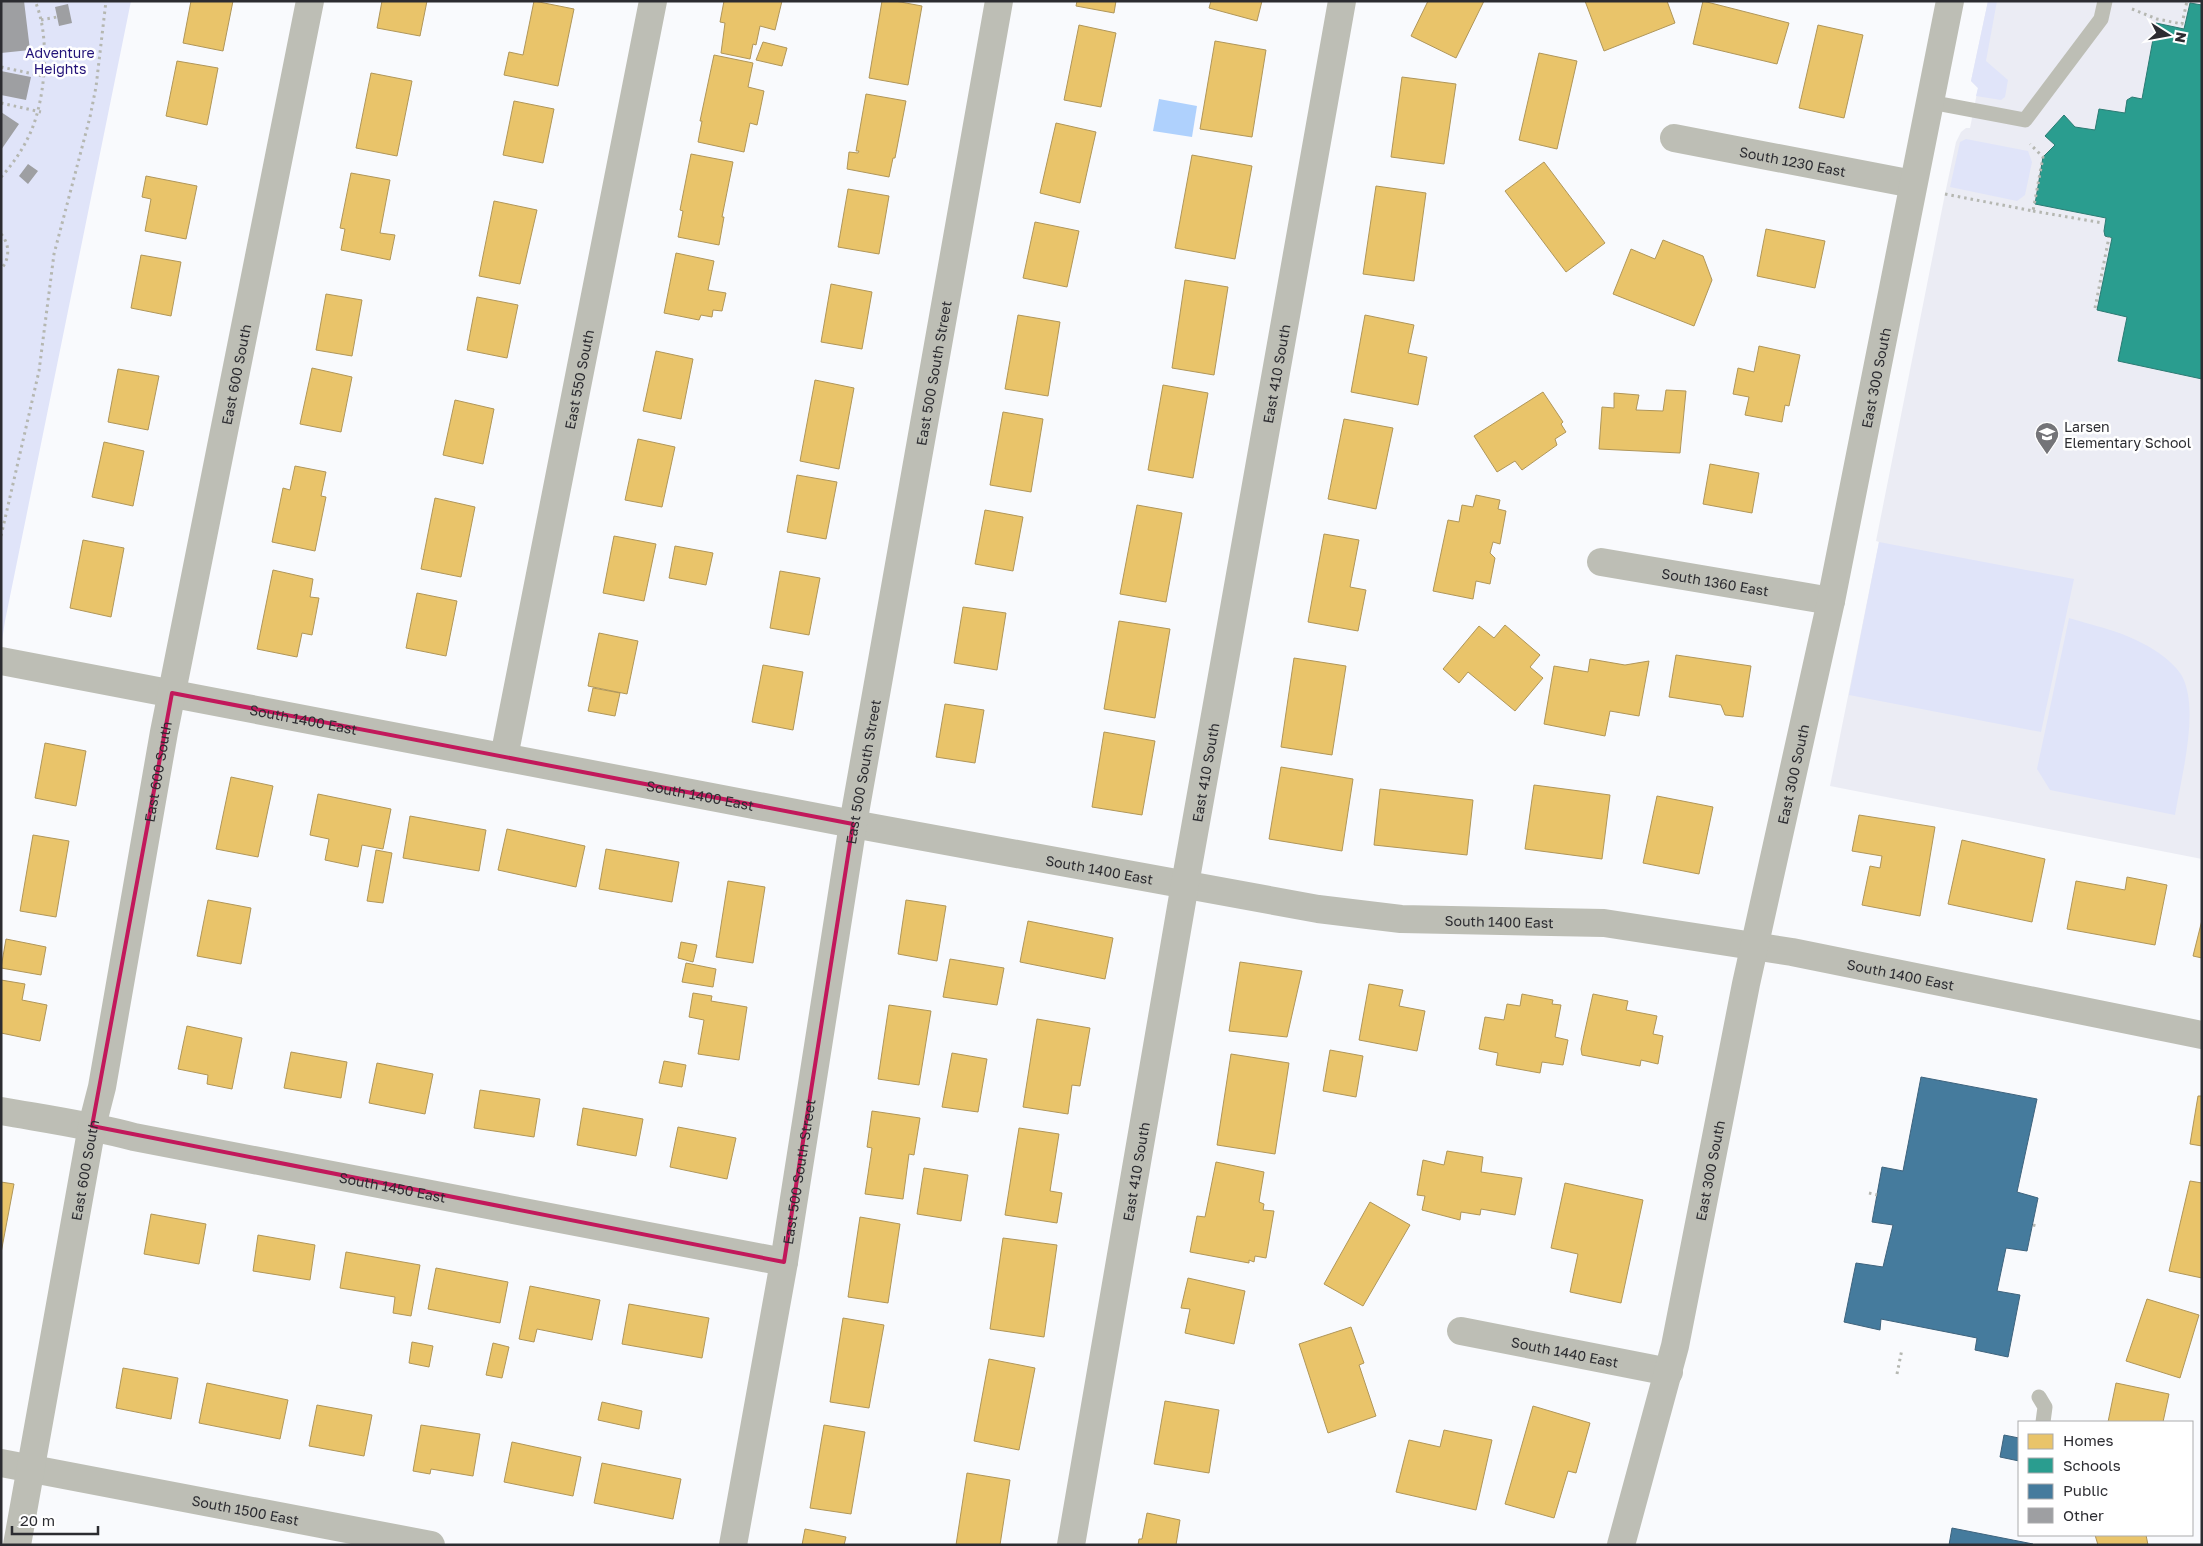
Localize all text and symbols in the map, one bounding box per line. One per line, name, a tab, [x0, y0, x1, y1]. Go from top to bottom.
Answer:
north arrow	[2143, 10, 2193, 60]
text: N	[2172, 31, 2191, 44]
park label: Adventure Heights	[25, 44, 95, 77]
street label: South 1230 East	[1738, 142, 1848, 179]
street label: East 500 South Street	[912, 299, 954, 447]
street label: East 600 South	[217, 323, 254, 426]
street label: East 410 South	[1259, 323, 1293, 425]
street label: East 300 South	[1857, 326, 1894, 429]
street label: East 550 South	[560, 328, 597, 431]
place label: Larsen Elementary School	[2064, 418, 2191, 451]
school or university icon: Larsen Elementary School	[2034, 421, 2060, 455]
street label: South 1360 East	[1660, 564, 1770, 599]
street label: East 500 South Street	[841, 698, 883, 846]
street label: South 1400 East	[248, 700, 359, 737]
street label: East 600 South	[140, 720, 174, 824]
street label: East 410 South	[1188, 722, 1222, 823]
street label: East 300 South	[1773, 723, 1812, 826]
street label: South 1400 East	[645, 776, 756, 813]
street label: South 1400 East	[1044, 851, 1155, 887]
street label: South 1400 East	[1444, 911, 1554, 931]
street label: South 1400 East	[1846, 955, 1956, 993]
street label: East 500 South Street	[778, 1098, 818, 1246]
street label: East 600 South	[67, 1118, 102, 1222]
street label: East 300 South	[1691, 1119, 1728, 1222]
street label: East 410 South	[1118, 1121, 1152, 1222]
street label: South 1450 East	[338, 1168, 448, 1205]
street label: South 1440 East	[1510, 1333, 1620, 1370]
legend	[2018, 1421, 2193, 1536]
text: Homes	[2063, 1431, 2113, 1449]
text: Schools	[2063, 1456, 2121, 1474]
text: Public	[2063, 1481, 2108, 1499]
street label: South 1500 East	[191, 1491, 301, 1528]
scale bar	[12, 1504, 99, 1536]
text: Other	[2063, 1506, 2104, 1524]
text: 20 m	[20, 1511, 55, 1529]

